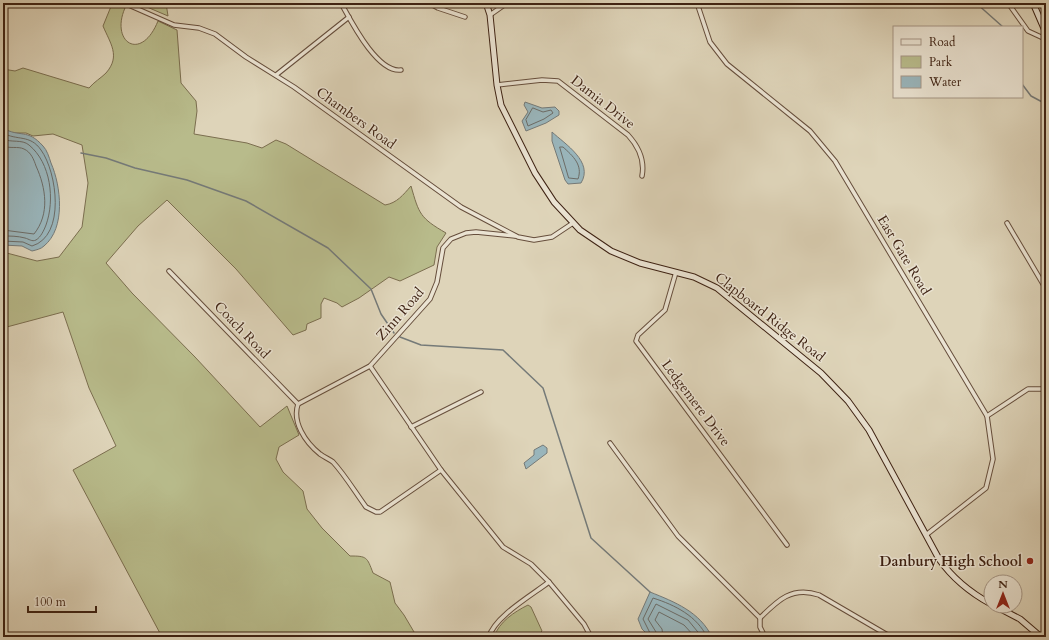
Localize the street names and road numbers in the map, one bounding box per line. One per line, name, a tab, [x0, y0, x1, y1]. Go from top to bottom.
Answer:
street label: Damia Drive	[567, 71, 639, 133]
street label: Chambers Road	[312, 83, 400, 154]
street label: East Gate Road	[873, 212, 936, 299]
street label: Clapboard Ridge Road	[711, 268, 829, 366]
street label: Zinn Road	[372, 283, 429, 345]
street label: Coach Road	[210, 297, 275, 363]
street label: Ledgemere Drive	[657, 356, 735, 450]

